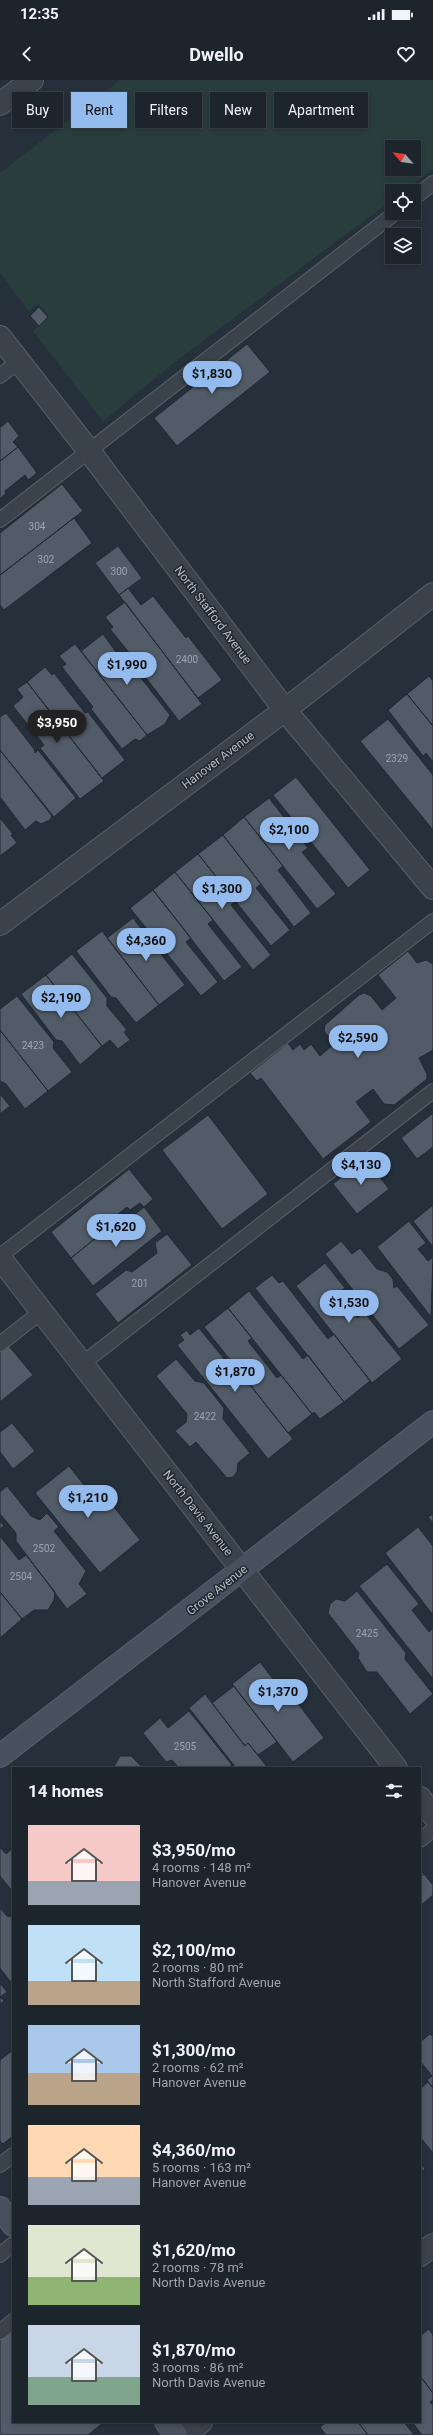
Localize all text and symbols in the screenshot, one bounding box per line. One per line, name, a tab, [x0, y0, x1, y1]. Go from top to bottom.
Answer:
text: 12:35	[20, 5, 59, 23]
icon: back	[16, 43, 38, 65]
icon: heart	[395, 43, 417, 65]
text: Dwello	[189, 44, 244, 65]
chip: Buy	[12, 92, 63, 128]
chip: Rent	[71, 92, 127, 128]
chip: Filters	[135, 92, 202, 128]
chip: New	[210, 92, 266, 128]
chip: Apartment	[274, 92, 368, 128]
north arrow	[385, 140, 421, 176]
map controls	[385, 140, 421, 264]
button: locate	[385, 184, 421, 220]
button: layers	[385, 228, 421, 264]
pin: $1,830	[179, 361, 245, 395]
text: $1,830	[192, 366, 232, 381]
house number: 304	[29, 521, 46, 532]
house number: 302	[38, 554, 55, 565]
street label: North Stafford Avenue	[172, 563, 254, 667]
house number: 300	[111, 566, 128, 577]
pin: $1,990	[94, 652, 160, 686]
house number: 2400	[176, 654, 199, 665]
text: $1,990	[107, 657, 147, 672]
pin: $3,950	[24, 710, 90, 744]
text: $3,950	[37, 715, 77, 730]
street label: Hanover Avenue	[179, 728, 257, 792]
house number: 2329	[386, 753, 408, 764]
pin: $2,100	[256, 817, 322, 851]
text: $2,100	[269, 822, 309, 837]
pin: $1,300	[189, 876, 255, 910]
text: $1,300	[202, 881, 242, 896]
pin: $4,360	[113, 928, 179, 962]
text: $4,360	[126, 933, 166, 948]
pin: $2,190	[28, 985, 94, 1019]
text: $2,190	[41, 990, 81, 1005]
pin: $2,590	[325, 1025, 391, 1059]
text: $2,590	[338, 1030, 378, 1045]
house number: 2423	[22, 1040, 44, 1051]
pin: $4,130	[328, 1152, 394, 1186]
text: $4,130	[341, 1157, 381, 1172]
pin: $1,620	[83, 1214, 149, 1248]
text: $1,620	[96, 1219, 136, 1234]
house number: 201	[132, 1278, 148, 1289]
pin: $1,530	[316, 1290, 382, 1324]
text: $1,530	[329, 1295, 369, 1310]
pin: $1,870	[202, 1359, 268, 1393]
text: $1,870	[215, 1364, 255, 1379]
house number: 2422	[194, 1411, 217, 1422]
street label: North Davis Avenue	[160, 1467, 236, 1559]
pin: $1,210	[55, 1485, 121, 1519]
text: $1,210	[68, 1490, 108, 1505]
house number: 2502	[33, 1543, 56, 1554]
street label: Grove Avenue	[184, 1562, 250, 1618]
house number: 2504	[10, 1571, 33, 1582]
house number: 2425	[356, 1628, 379, 1639]
pin: $1,370	[245, 1679, 311, 1713]
text: $1,370	[258, 1684, 298, 1699]
house number: 2505	[174, 1741, 197, 1752]
icon: filters	[383, 1780, 405, 1802]
text: 14 homes	[28, 1781, 104, 1801]
text: $3,950/mo	[152, 1840, 236, 1860]
icon: home	[60, 1841, 108, 1889]
text: 4 rooms · 148 m²	[152, 1860, 251, 1875]
text: Hanover Avenue	[152, 1875, 246, 1890]
text: $2,100/mo	[152, 1940, 236, 1960]
icon: home	[60, 1941, 108, 1989]
text: 2 rooms · 80 m²	[152, 1960, 244, 1975]
text: North Stafford Avenue	[152, 1975, 281, 1990]
text: $1,300/mo	[152, 2040, 236, 2060]
icon: home	[60, 2041, 108, 2089]
text: 2 rooms · 62 m²	[152, 2060, 244, 2075]
text: Hanover Avenue	[152, 2075, 246, 2090]
text: $4,360/mo	[152, 2140, 236, 2160]
icon: home	[60, 2141, 108, 2189]
text: 5 rooms · 163 m²	[152, 2160, 251, 2175]
text: Hanover Avenue	[152, 2175, 246, 2190]
text: $1,620/mo	[152, 2240, 236, 2260]
icon: home	[60, 2241, 108, 2289]
text: 2 rooms · 78 m²	[152, 2260, 244, 2275]
text: North Davis Avenue	[152, 2275, 265, 2290]
text: $1,870/mo	[152, 2340, 236, 2360]
icon: home	[60, 2341, 108, 2389]
text: 3 rooms · 86 m²	[152, 2360, 244, 2375]
text: North Davis Avenue	[152, 2375, 265, 2390]

